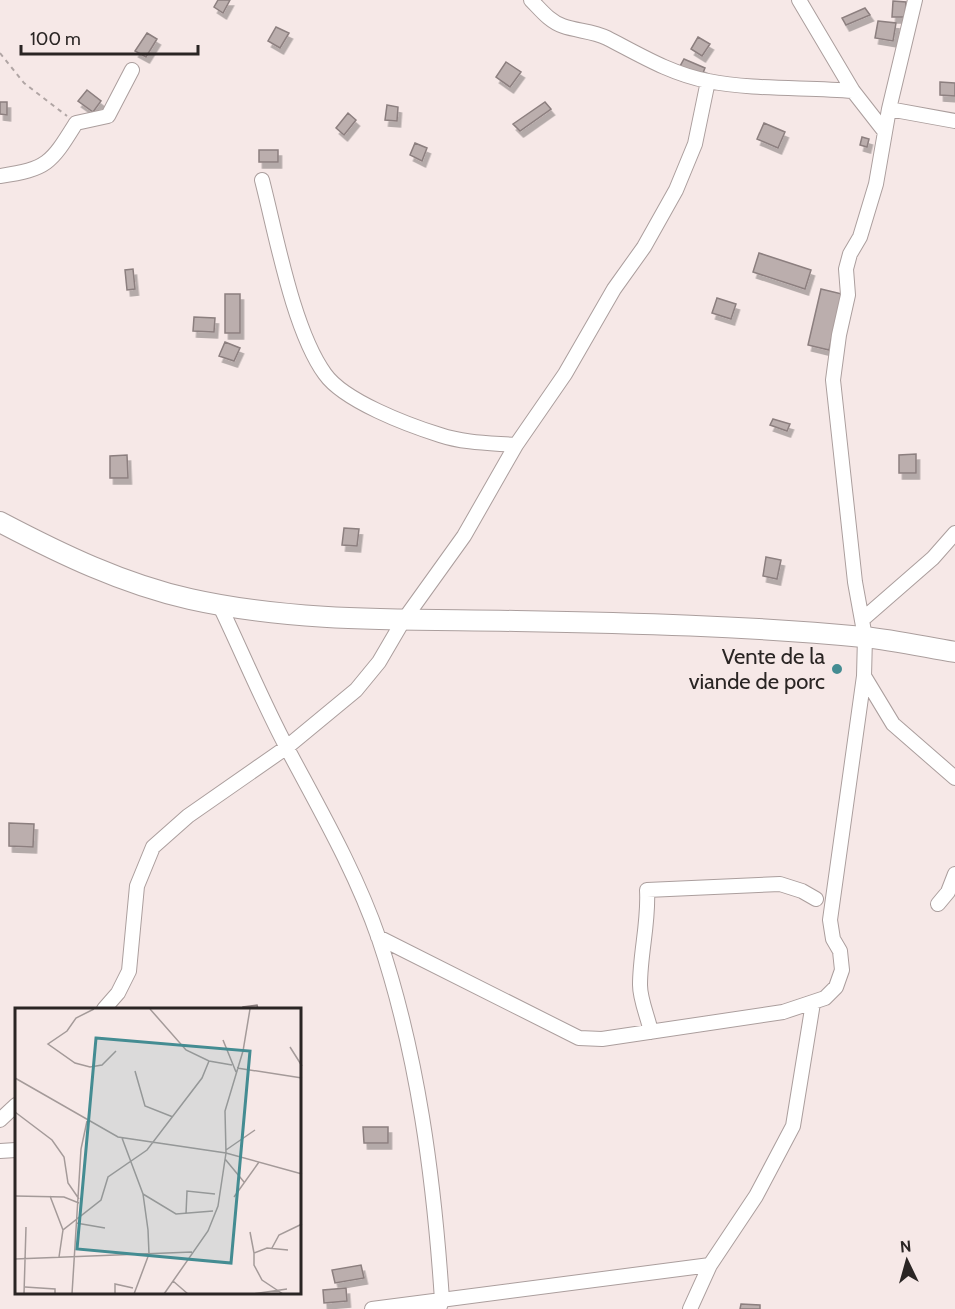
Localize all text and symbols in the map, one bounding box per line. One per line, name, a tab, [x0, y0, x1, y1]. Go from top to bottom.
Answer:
scale bar	[21, 18, 198, 56]
text: 100 m	[30, 28, 81, 50]
place label: Vente de la viande de porc	[689, 643, 825, 695]
marker: Vente de la viande de porc	[830, 662, 844, 676]
inset map	[15, 1008, 302, 1294]
north arrow	[877, 1231, 937, 1291]
text: N	[899, 1237, 912, 1257]

